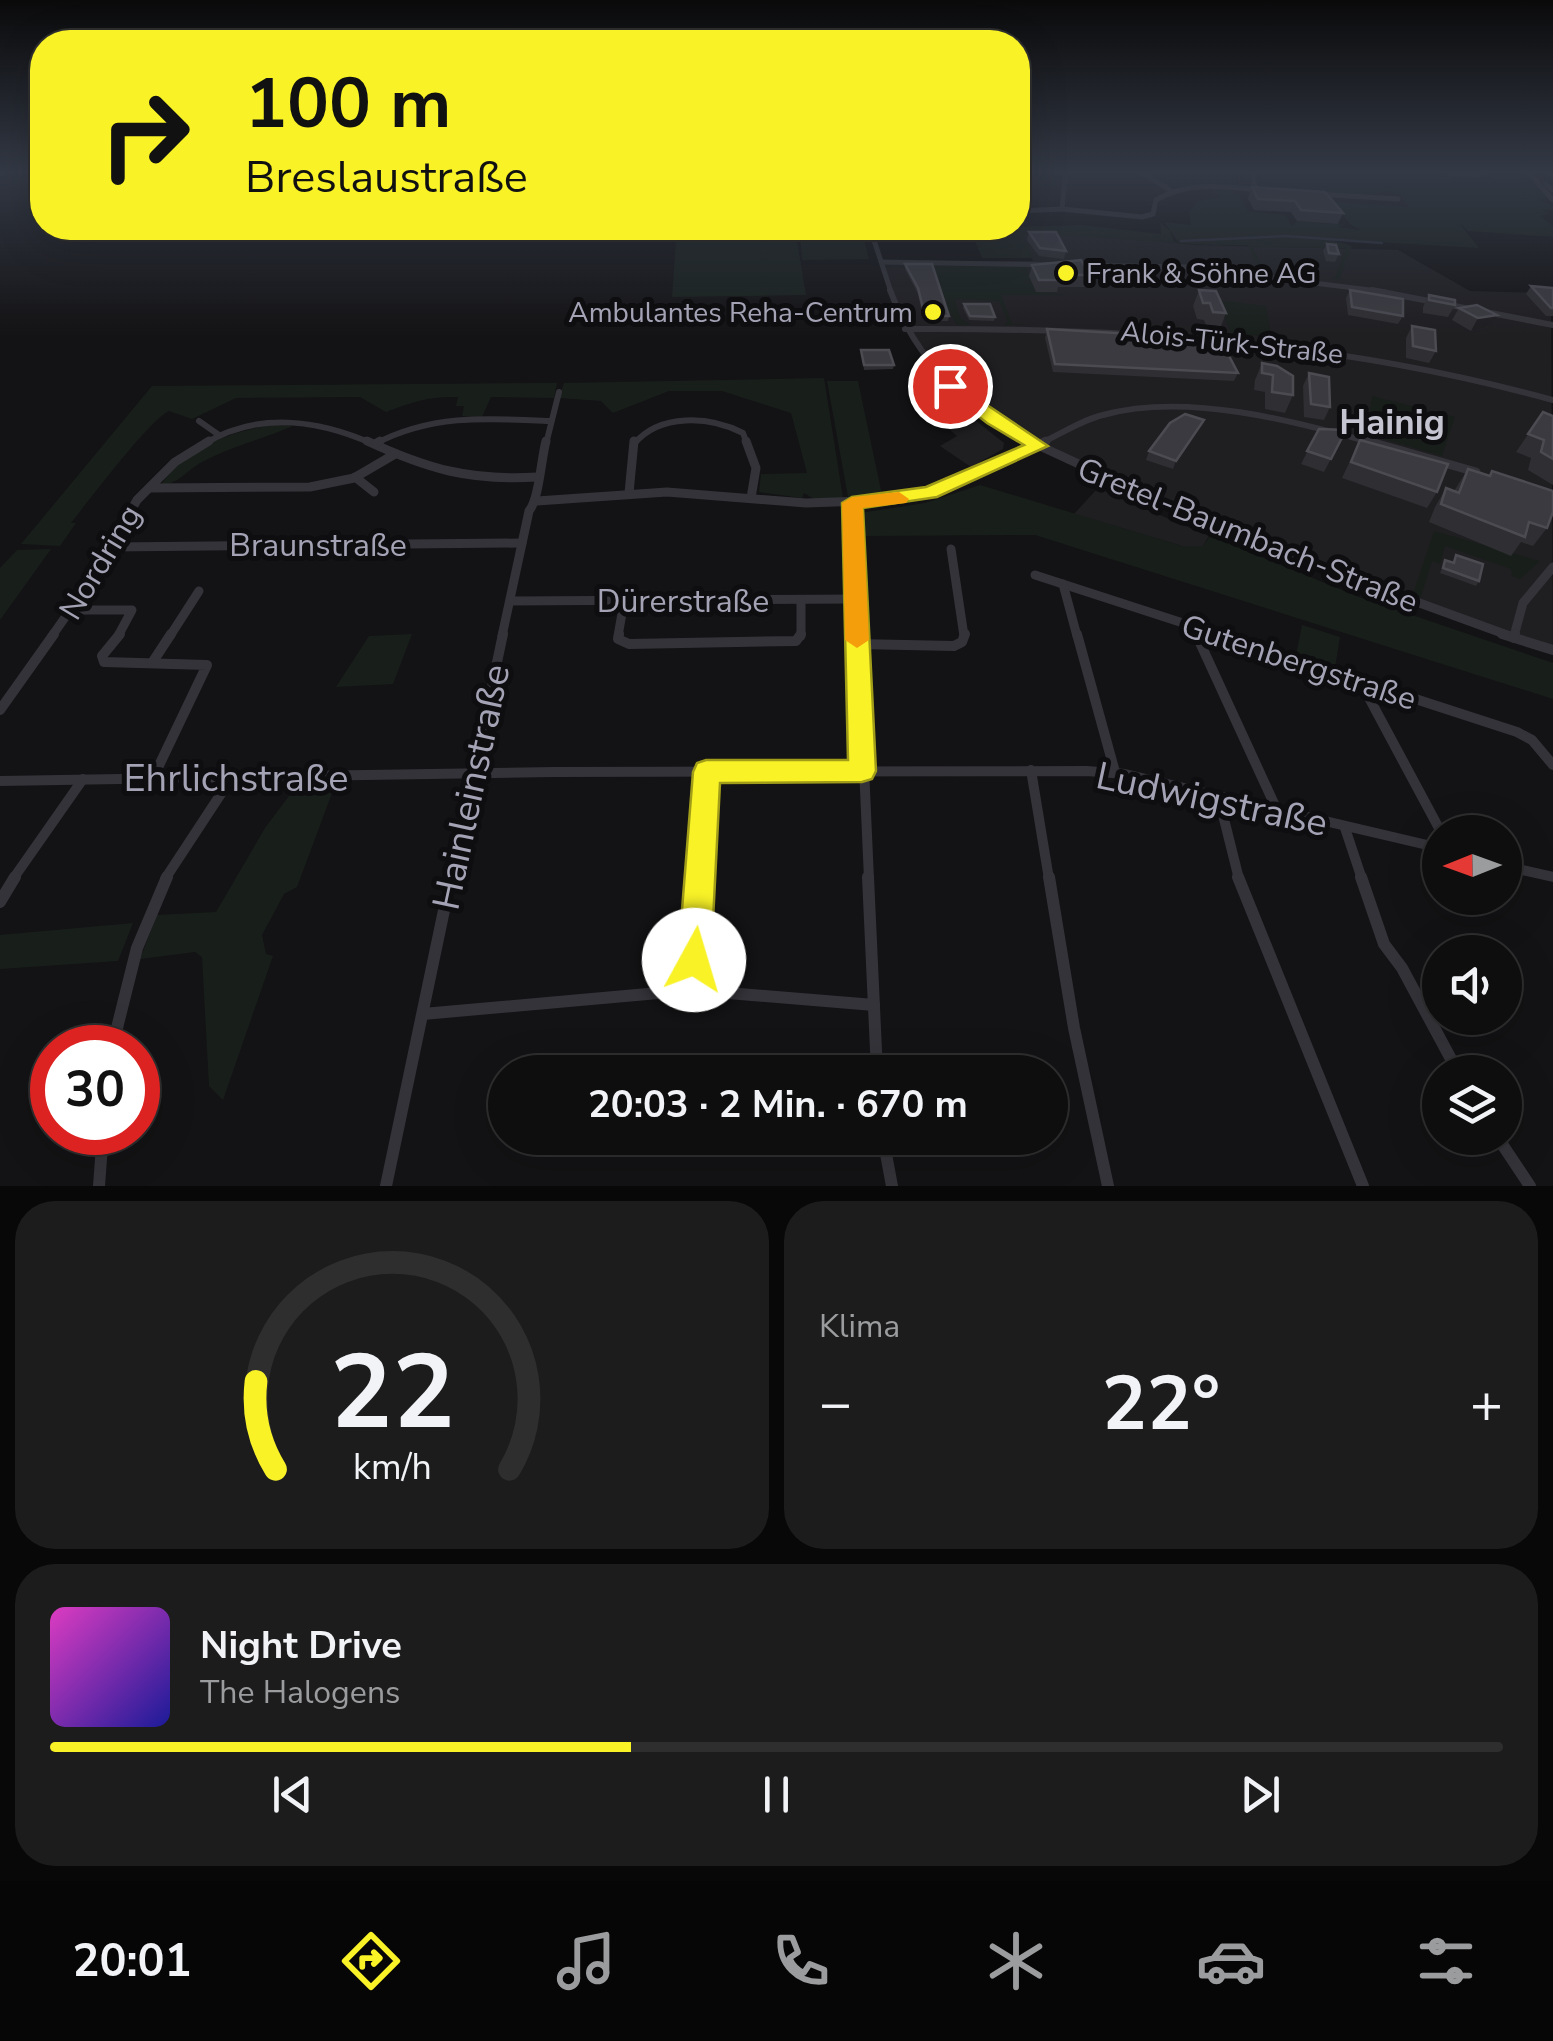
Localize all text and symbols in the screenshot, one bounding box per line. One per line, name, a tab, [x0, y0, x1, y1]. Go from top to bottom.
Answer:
text: 100 m	[245, 56, 451, 152]
icon: right	[80, 70, 210, 200]
text: Breslaustraße	[245, 147, 528, 208]
place label: Frank & Söhne AG	[1086, 255, 1317, 293]
marker: Frank & Söhne AG	[1055, 262, 1077, 284]
place label: Ambulantes Reha-Centrum	[568, 294, 913, 332]
marker: Ambulantes Reha-Centrum	[922, 301, 944, 323]
street label: Alois-Türk-Straße	[1119, 312, 1345, 374]
pin	[908, 344, 993, 429]
icon: arrive	[923, 359, 978, 414]
district label: Hainig	[1339, 399, 1445, 446]
street label: Gretel-Baumbach-Straße	[1071, 447, 1424, 624]
street label: Nordring	[49, 497, 152, 628]
street label: Braunstraße	[229, 524, 407, 567]
street label: Dürerstraße	[597, 580, 769, 623]
street label: Gutenbergstraße	[1176, 604, 1422, 721]
street label: Hainleinstraße	[421, 660, 522, 915]
street label: Ludwigstraße	[1092, 750, 1332, 849]
street label: Ehrlichstraße	[123, 753, 349, 804]
north arrow	[1422, 815, 1522, 915]
map controls	[1422, 815, 1522, 1155]
position arrow	[642, 908, 746, 1012]
button: sound	[1422, 935, 1522, 1035]
speed limit sign: 30	[30, 1025, 160, 1155]
button: layers	[1422, 1055, 1522, 1155]
text: 20:03 · 2 Min. · 670 m	[588, 1079, 968, 1130]
text: Klima	[819, 1305, 900, 1348]
text: 22	[330, 1322, 454, 1464]
text: 22°	[1102, 1353, 1220, 1455]
text: −	[819, 1366, 852, 1441]
text: +	[1470, 1366, 1503, 1441]
text: km/h	[353, 1443, 431, 1492]
text: Night Drive	[200, 1620, 402, 1671]
text: The Halogens	[200, 1671, 400, 1714]
icon: previous	[265, 1767, 320, 1822]
icon: pause	[749, 1767, 804, 1822]
icon: next	[1233, 1767, 1288, 1822]
icon: directions	[336, 1926, 406, 1996]
icon: music	[551, 1926, 621, 1996]
icon: phone	[766, 1926, 836, 1996]
icon: climate	[981, 1926, 1051, 1996]
icon: car	[1196, 1926, 1266, 1996]
icon: filters	[1411, 1926, 1481, 1996]
text: 20:01	[72, 1931, 192, 1992]

